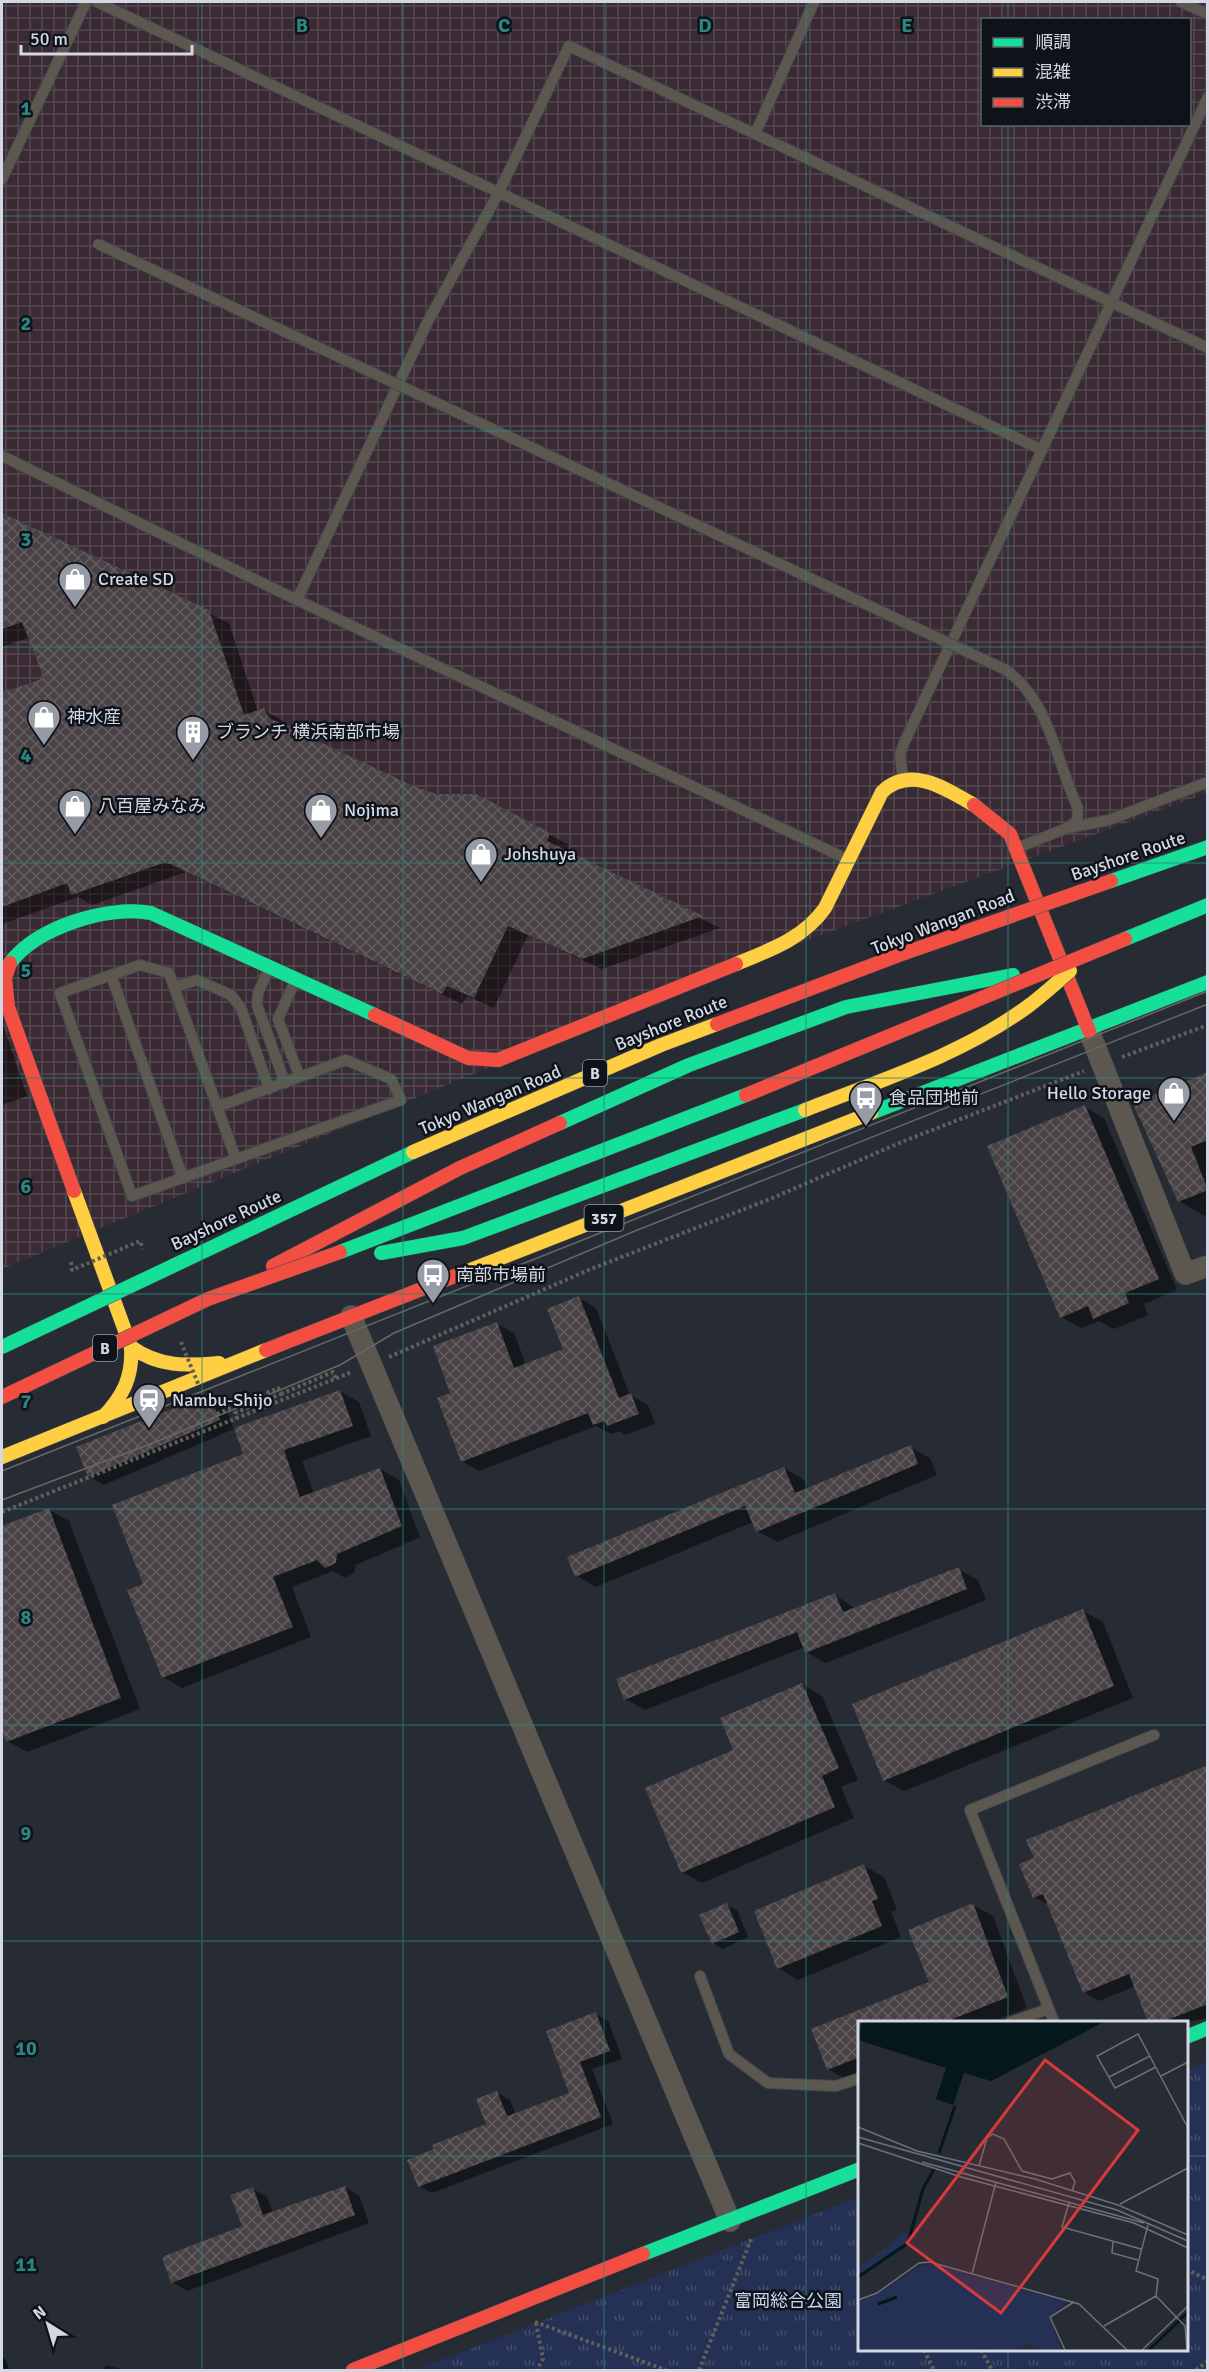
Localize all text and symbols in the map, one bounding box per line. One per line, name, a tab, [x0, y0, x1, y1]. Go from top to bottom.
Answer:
text: B	[296, 13, 308, 38]
text: C	[498, 13, 510, 38]
text: D	[698, 13, 712, 38]
text: E	[901, 13, 913, 38]
scale bar	[21, 18, 192, 56]
legend	[981, 18, 1191, 126]
text: 50 m	[30, 28, 68, 50]
text: 順調	[1035, 31, 1071, 53]
text: 混雑	[1035, 61, 1071, 83]
text: 渋滞	[1035, 91, 1071, 113]
text: 1	[21, 96, 32, 121]
text: 2	[21, 311, 31, 336]
text: 3	[21, 527, 31, 552]
shop icon: Create SD	[57, 561, 93, 608]
place label: Create SD	[98, 568, 174, 590]
shop icon: 神水産	[26, 699, 62, 746]
place label: 神水産	[67, 706, 121, 728]
building icon: ブランチ 横浜南部市場	[175, 714, 211, 761]
place label: ブランチ 横浜南部市場	[216, 721, 400, 743]
text: 4	[21, 743, 32, 768]
shop icon: 八百屋みなみ	[57, 788, 93, 835]
shop icon: Nojima	[303, 792, 339, 839]
place label: 八百屋みなみ	[98, 795, 206, 817]
place label: Nojima	[344, 799, 399, 821]
street label: Bayshore Route	[1068, 826, 1188, 886]
shop icon: Johshuya	[463, 836, 499, 883]
place label: Johshuya	[504, 843, 576, 865]
street label: Tokyo Wangan Road	[868, 885, 1018, 959]
text: 5	[21, 958, 31, 983]
street label: Bayshore Route	[612, 990, 730, 1056]
street label: Tokyo Wangan Road	[416, 1060, 564, 1140]
road number: B	[583, 1060, 607, 1086]
shop icon: Hello Storage	[1156, 1075, 1192, 1122]
bus stop icon: 食品団地前	[848, 1080, 884, 1127]
place label: Hello Storage	[1047, 1082, 1151, 1104]
place label: 食品団地前	[889, 1087, 979, 1109]
text: 6	[21, 1174, 32, 1199]
street label: Bayshore Route	[167, 1185, 285, 1255]
road number: 357	[584, 1205, 624, 1231]
bus stop icon: 南部市場前	[415, 1257, 451, 1304]
place label: 南部市場前	[456, 1264, 546, 1286]
road number: B	[93, 1335, 117, 1361]
station icon: Nambu-Shijo	[131, 1382, 167, 1429]
text: 7	[21, 1389, 32, 1414]
place label: Nambu-Shijo	[172, 1389, 272, 1411]
text: 8	[21, 1605, 32, 1630]
text: 9	[21, 1821, 32, 1846]
inset map	[858, 2021, 1188, 2351]
text: 10	[15, 2036, 37, 2061]
text: 11	[15, 2252, 37, 2277]
park label: 富岡総合公園	[734, 2290, 842, 2312]
north arrow	[18, 2294, 78, 2354]
text: N	[29, 2301, 50, 2324]

